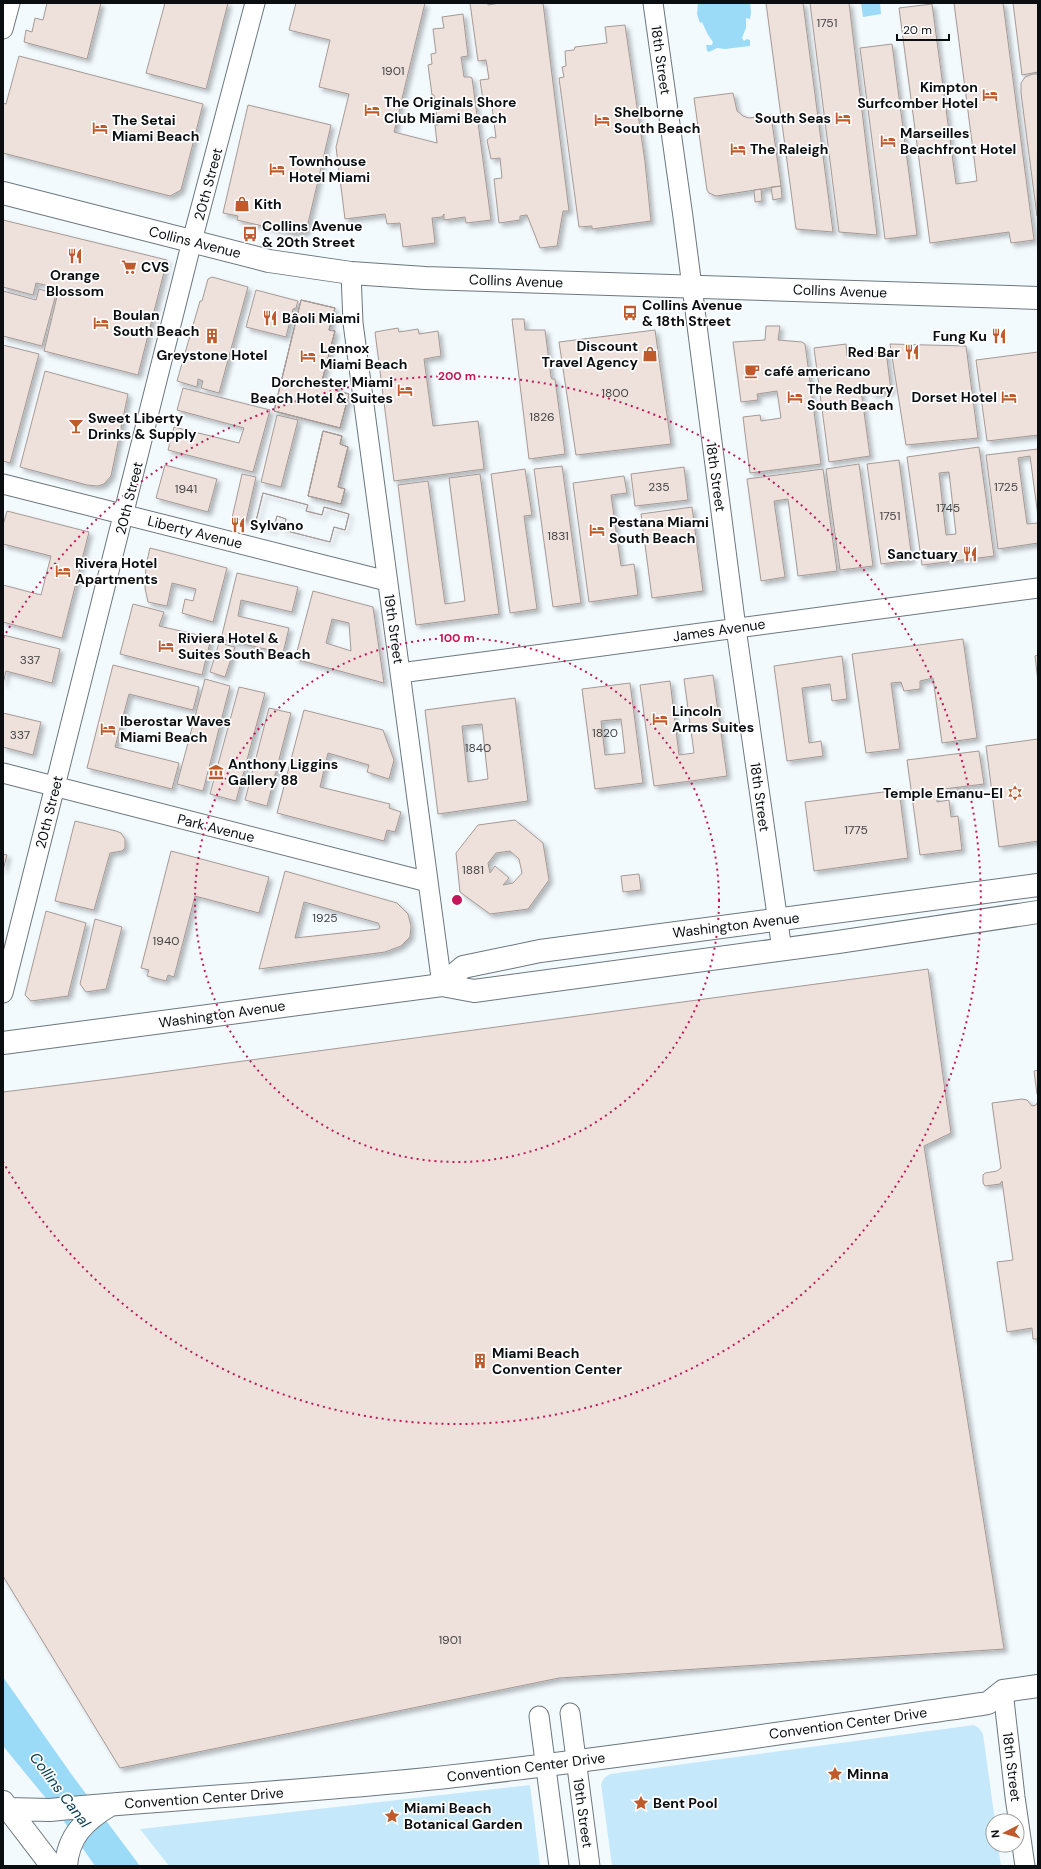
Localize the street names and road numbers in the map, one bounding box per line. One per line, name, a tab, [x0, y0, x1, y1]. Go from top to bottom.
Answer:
street label: 18th Street	[647, 24, 675, 96]
street label: 20th Street	[190, 146, 226, 222]
street label: Collins Avenue	[147, 222, 243, 262]
street label: Collins Avenue	[469, 270, 563, 292]
street label: Collins Avenue	[793, 280, 887, 302]
street label: 18th Street	[702, 441, 730, 513]
street label: 20th Street	[111, 460, 147, 536]
street label: Liberty Avenue	[146, 512, 244, 553]
street label: 19th Street	[380, 593, 408, 665]
street label: James Avenue	[672, 615, 767, 645]
street label: 18th Street	[746, 761, 774, 833]
street label: 20th Street	[31, 774, 67, 850]
street label: Park Avenue	[176, 810, 257, 846]
street label: Washington Avenue	[672, 908, 801, 942]
street label: Washington Avenue	[158, 996, 287, 1032]
street label: Convention Center Drive	[768, 1703, 928, 1743]
street label: 18th Street	[999, 1731, 1025, 1803]
street label: Convention Center Drive	[446, 1748, 606, 1786]
street label: 19th Street	[569, 1777, 597, 1849]
street label: Convention Center Drive	[124, 1783, 284, 1813]

